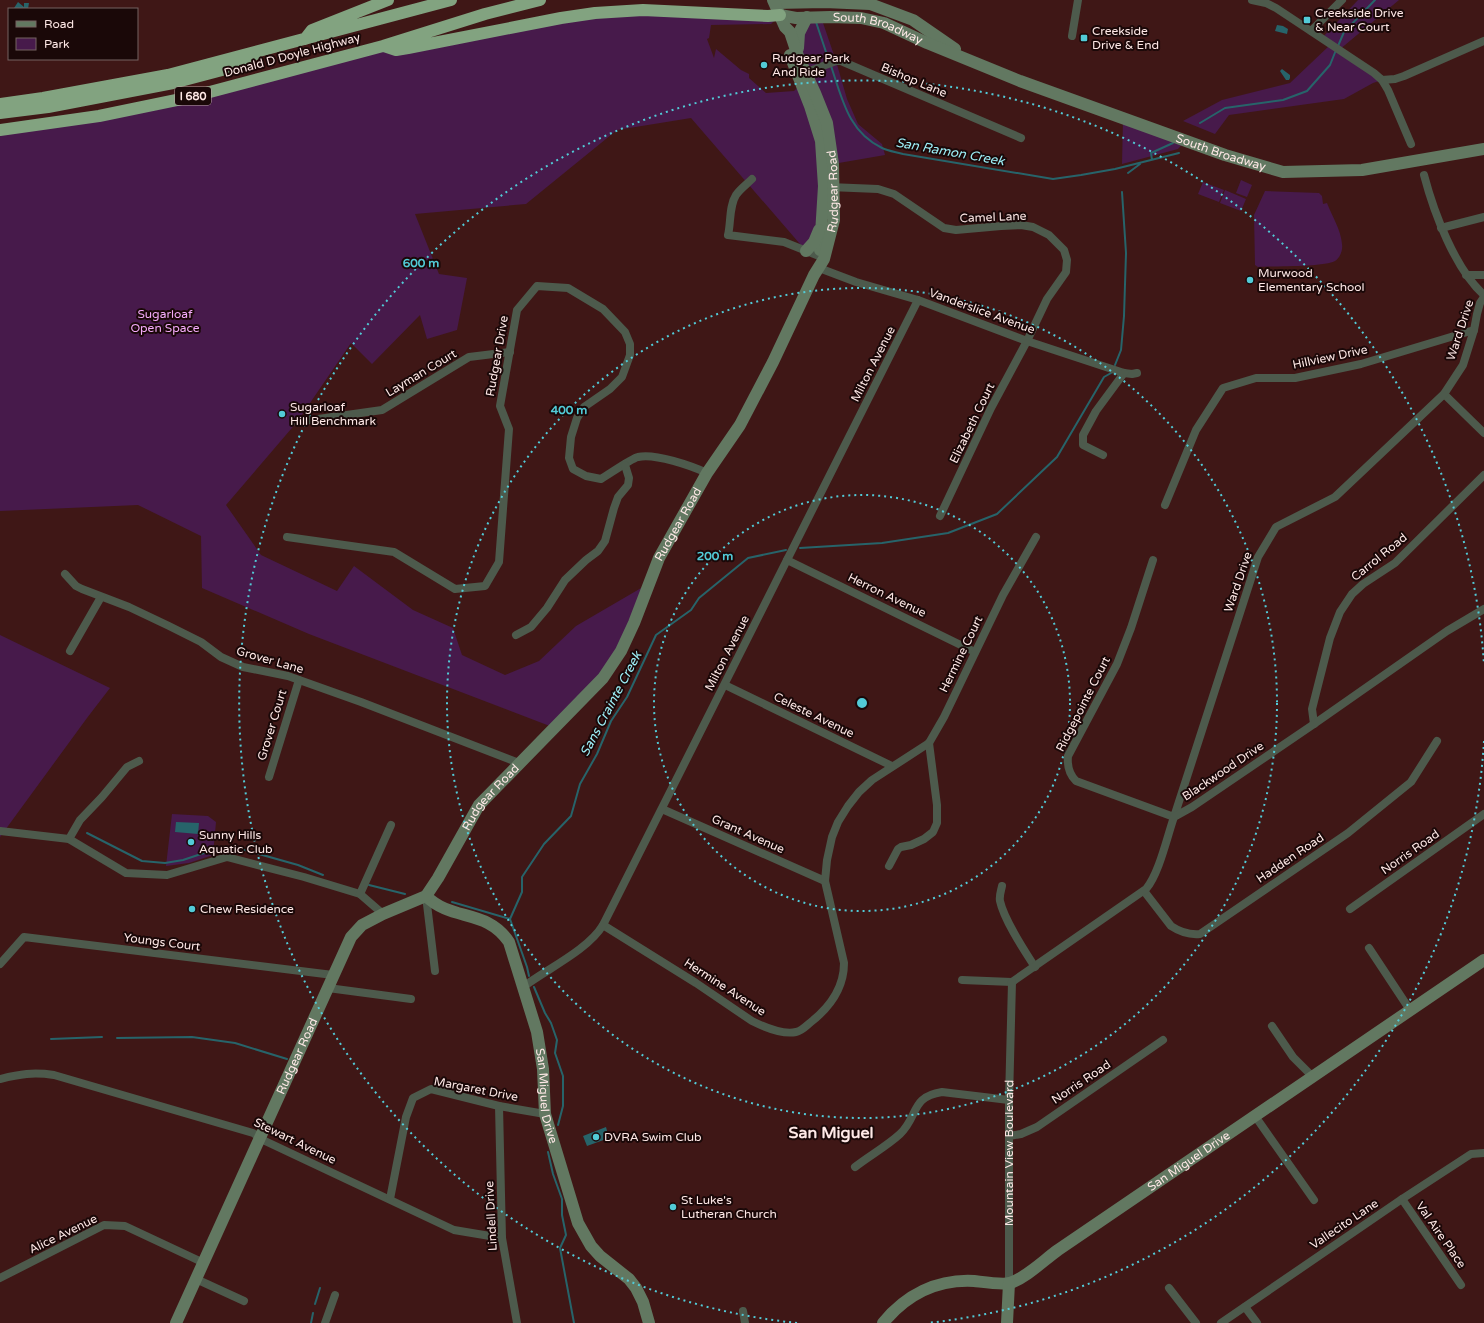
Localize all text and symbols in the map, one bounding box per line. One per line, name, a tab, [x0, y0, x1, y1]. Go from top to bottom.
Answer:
place label: Creekside Drive & Near Court	[1315, 6, 1404, 34]
legend	[8, 8, 138, 60]
street label: South Broadway	[833, 10, 926, 47]
marker: Creekside Drive & Near Court	[1302, 15, 1312, 25]
text: Road	[44, 17, 74, 31]
place label: Creekside Drive & End	[1092, 24, 1159, 52]
street label: Donald D Doyle Highway	[222, 30, 362, 80]
marker: Creekside Drive & End	[1079, 33, 1089, 43]
text: Park	[44, 37, 70, 51]
place label: Rudgear Park And Ride	[772, 51, 850, 79]
marker: Rudgear Park And Ride	[759, 60, 769, 70]
street label: Bishop Lane	[879, 60, 949, 100]
road number: I 680	[175, 87, 211, 105]
street label: South Broadway	[1174, 131, 1268, 174]
water label: San Ramon Creek	[895, 135, 1006, 170]
street label: Rudgear Road	[824, 149, 842, 234]
street label: Camel Lane	[959, 209, 1027, 225]
text: 600 m	[403, 256, 439, 270]
place label: Murwood Elementary School	[1258, 266, 1365, 294]
marker: Murwood Elementary School	[1245, 275, 1255, 285]
street label: Vanderslice Avenue	[927, 285, 1037, 337]
street label: Ward Drive	[1444, 298, 1476, 362]
park label: Sugarloaf Open Space	[130, 307, 200, 335]
street label: Rudgear Drive	[483, 314, 511, 398]
street label: Milton Avenue	[848, 324, 898, 404]
street label: Hillview Drive	[1291, 342, 1369, 372]
street label: Layman Court	[383, 346, 459, 400]
street label: Elizabeth Court	[946, 380, 998, 465]
place label: Sugarloaf Hill Benchmark	[290, 400, 376, 428]
text: 400 m	[551, 403, 587, 417]
marker: Sugarloaf Hill Benchmark	[277, 409, 287, 419]
street label: Rudgear Road	[652, 485, 704, 564]
street label: Carrol Road	[1348, 530, 1410, 584]
text: 200 m	[697, 549, 733, 563]
street label: Ward Drive	[1221, 550, 1255, 614]
street label: Herron Avenue	[846, 570, 929, 620]
street label: Milton Avenue	[702, 613, 752, 693]
street label: Hermine Court	[936, 613, 986, 695]
street label: Grover Lane	[235, 644, 305, 676]
water label: Sans Crainte Creek	[577, 648, 646, 759]
street label: Ridgepointe Court	[1053, 654, 1113, 754]
street label: Grover Court	[255, 687, 290, 762]
street label: Celeste Avenue	[771, 689, 857, 741]
centre of rings	[855, 696, 869, 710]
street label: Blackwood Drive	[1180, 738, 1267, 803]
street label: Rudgear Road	[459, 761, 522, 833]
street label: Grant Avenue	[709, 812, 787, 856]
street label: Norris Road	[1378, 827, 1442, 877]
place label: Sunny Hills Aquatic Club	[199, 828, 273, 856]
street label: Hadden Road	[1254, 830, 1326, 886]
marker: Sunny Hills Aquatic Club	[186, 837, 196, 847]
place label: Chew Residence	[200, 902, 294, 916]
marker: Chew Residence	[187, 904, 197, 914]
street label: Youngs Court	[123, 930, 202, 954]
street label: Hermine Avenue	[682, 955, 769, 1019]
street label: Rudgear Road	[274, 1016, 320, 1097]
street label: San Miguel Drive	[533, 1047, 561, 1145]
street label: Norris Road	[1049, 1057, 1113, 1107]
street label: Margaret Drive	[433, 1074, 520, 1104]
street label: Mountain View Boulevard	[1002, 1080, 1017, 1226]
street label: Stewart Avenue	[252, 1115, 339, 1167]
district label: San Miguel	[789, 1123, 873, 1143]
street label: San Miguel Drive	[1145, 1128, 1233, 1194]
place label: DVRA Swim Club	[604, 1130, 702, 1144]
marker: DVRA Swim Club	[591, 1132, 601, 1142]
street label: Lindell Drive	[482, 1180, 500, 1251]
place label: St Luke's Lutheran Church	[681, 1193, 777, 1221]
street label: Vallecito Lane	[1307, 1196, 1381, 1252]
street label: Val Aire Place	[1413, 1199, 1469, 1271]
marker: St Luke's Lutheran Church	[668, 1202, 678, 1212]
street label: Alice Avenue	[27, 1211, 100, 1257]

